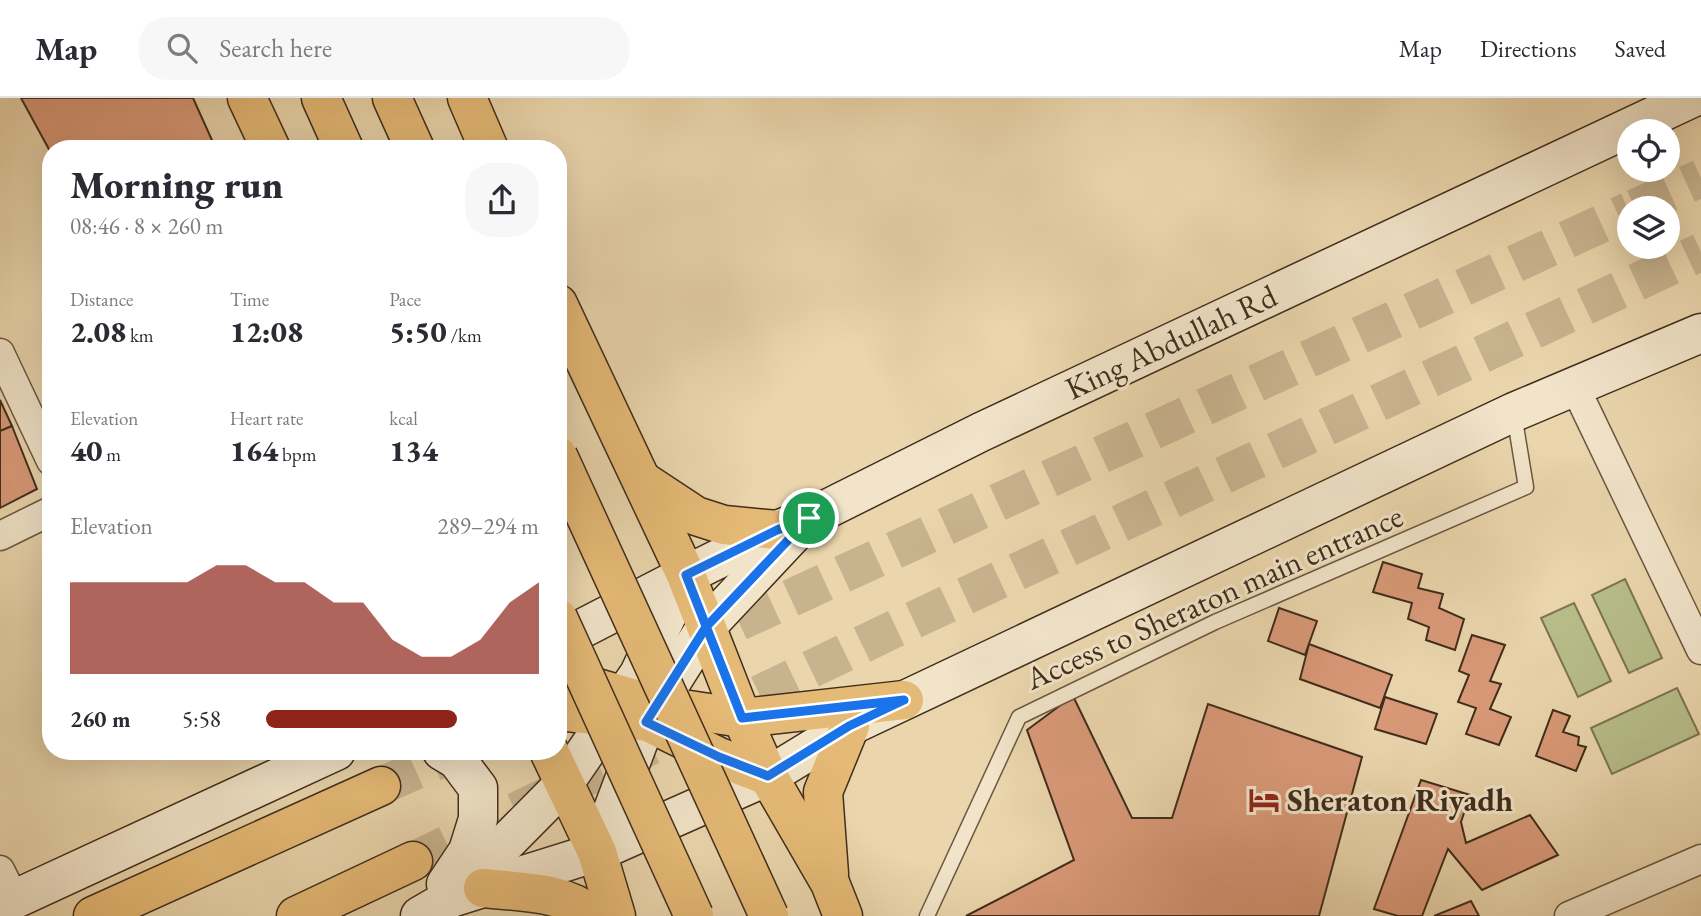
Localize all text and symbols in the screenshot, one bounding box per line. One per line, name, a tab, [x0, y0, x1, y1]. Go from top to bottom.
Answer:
search box	[139, 17, 629, 80]
text: Map	[35, 27, 97, 70]
icon: search	[163, 29, 201, 67]
text: Search here	[219, 31, 332, 65]
text: Map	[1399, 33, 1442, 64]
text: Directions	[1480, 33, 1577, 64]
text: Saved	[1615, 33, 1666, 64]
map controls	[1617, 119, 1680, 259]
button: locate	[1617, 119, 1680, 182]
text: Morning run	[70, 160, 283, 209]
button: share	[465, 163, 539, 237]
button: layers	[1617, 196, 1680, 259]
text: 08:46 · 8 × 260 m	[70, 211, 223, 241]
street label: King Abdullah Rd	[1059, 274, 1284, 409]
text: Distance	[70, 287, 133, 312]
text: Time	[230, 287, 269, 312]
text: Pace	[389, 287, 421, 312]
text: 2.08	[70, 312, 126, 351]
text: 12:08	[230, 312, 303, 351]
text: 5:50	[389, 312, 447, 351]
text: km	[126, 323, 154, 348]
text: /km	[447, 323, 482, 348]
text: Elevation	[70, 406, 138, 431]
text: Heart rate	[230, 406, 303, 431]
text: kcal	[389, 406, 418, 431]
text: 40	[70, 431, 102, 470]
text: 164	[230, 431, 278, 470]
text: 134	[389, 431, 438, 470]
text: m	[102, 442, 121, 467]
text: bpm	[278, 442, 317, 467]
pin	[779, 488, 839, 548]
street label: Access to Sheraton main entrance	[1018, 495, 1409, 700]
icon: arrive	[790, 499, 828, 537]
text: Elevation	[70, 511, 153, 541]
text: 289–294 m	[438, 511, 539, 541]
text: 260 m	[70, 704, 131, 734]
text: 5:58	[182, 704, 221, 734]
place label: Sheraton Riyadh	[1287, 779, 1513, 821]
hotel icon: Sheraton Riyadh	[1247, 783, 1281, 817]

